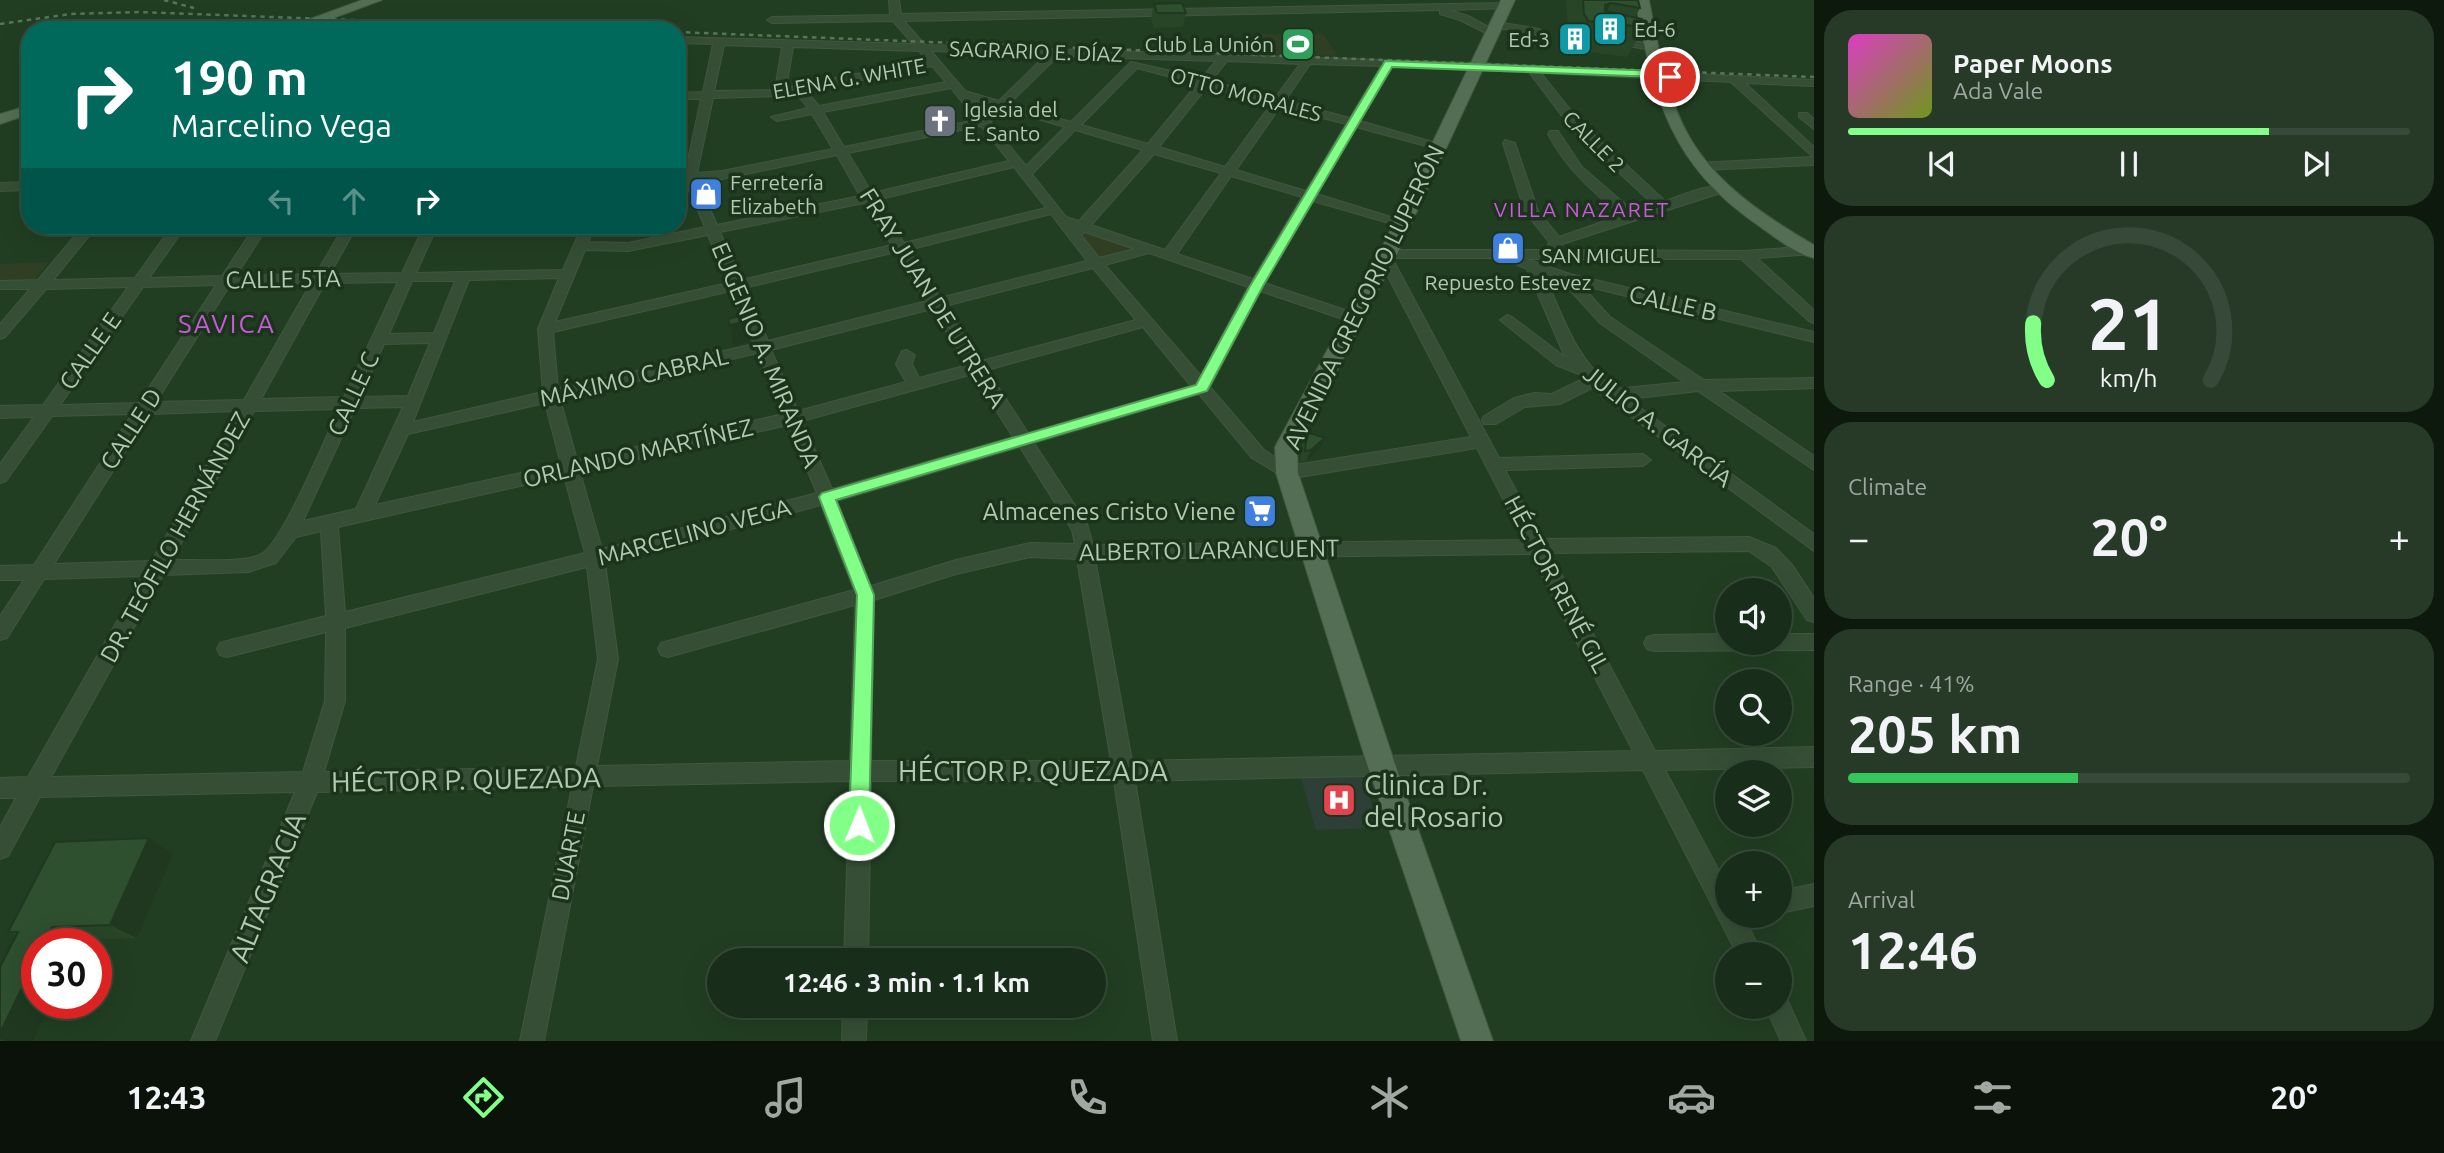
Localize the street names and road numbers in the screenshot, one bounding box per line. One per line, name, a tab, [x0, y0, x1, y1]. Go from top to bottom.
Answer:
street label: SAGRARIO E. DÍAZ	[949, 36, 1123, 66]
street label: ELENA G. WHITE	[771, 53, 927, 103]
street label: OTTO MORALES	[1168, 62, 1324, 126]
street label: CALLE 2	[1558, 105, 1630, 177]
street label: AVENIDA GREGORIO LUPERÓN	[1278, 140, 1450, 453]
street label: FRAY JUAN DE UTRERA	[854, 183, 1012, 413]
street label: EUGENIO A. MIRANDA	[706, 238, 826, 472]
street label: SAN MIGUEL	[1542, 243, 1661, 267]
street label: CALLE 5TA	[225, 264, 341, 294]
street label: CALLE B	[1626, 280, 1720, 326]
street label: CALLE E	[54, 307, 126, 395]
street label: MÁXIMO CABRAL	[537, 341, 731, 412]
street label: CALLE C	[322, 348, 384, 440]
street label: JULIO A. GARCÍA	[1578, 359, 1739, 493]
street label: CALLE D	[95, 383, 167, 475]
street label: DR. TEÓFILO HERNÁNDEZ	[94, 407, 255, 667]
street label: ORLANDO MARTÍNEZ	[520, 412, 756, 493]
street label: HÉCTOR RENÉ GIL	[1499, 491, 1616, 677]
street label: MARCELINO VEGA	[594, 493, 794, 571]
street label: ALBERTO LARANCUENT	[1079, 534, 1339, 566]
street label: HÉCTOR P. QUEZADA	[898, 754, 1168, 786]
street label: HÉCTOR P. QUEZADA	[331, 760, 601, 797]
street label: ALTAGRACIA	[223, 808, 311, 966]
street label: DUARTE	[546, 809, 590, 903]

